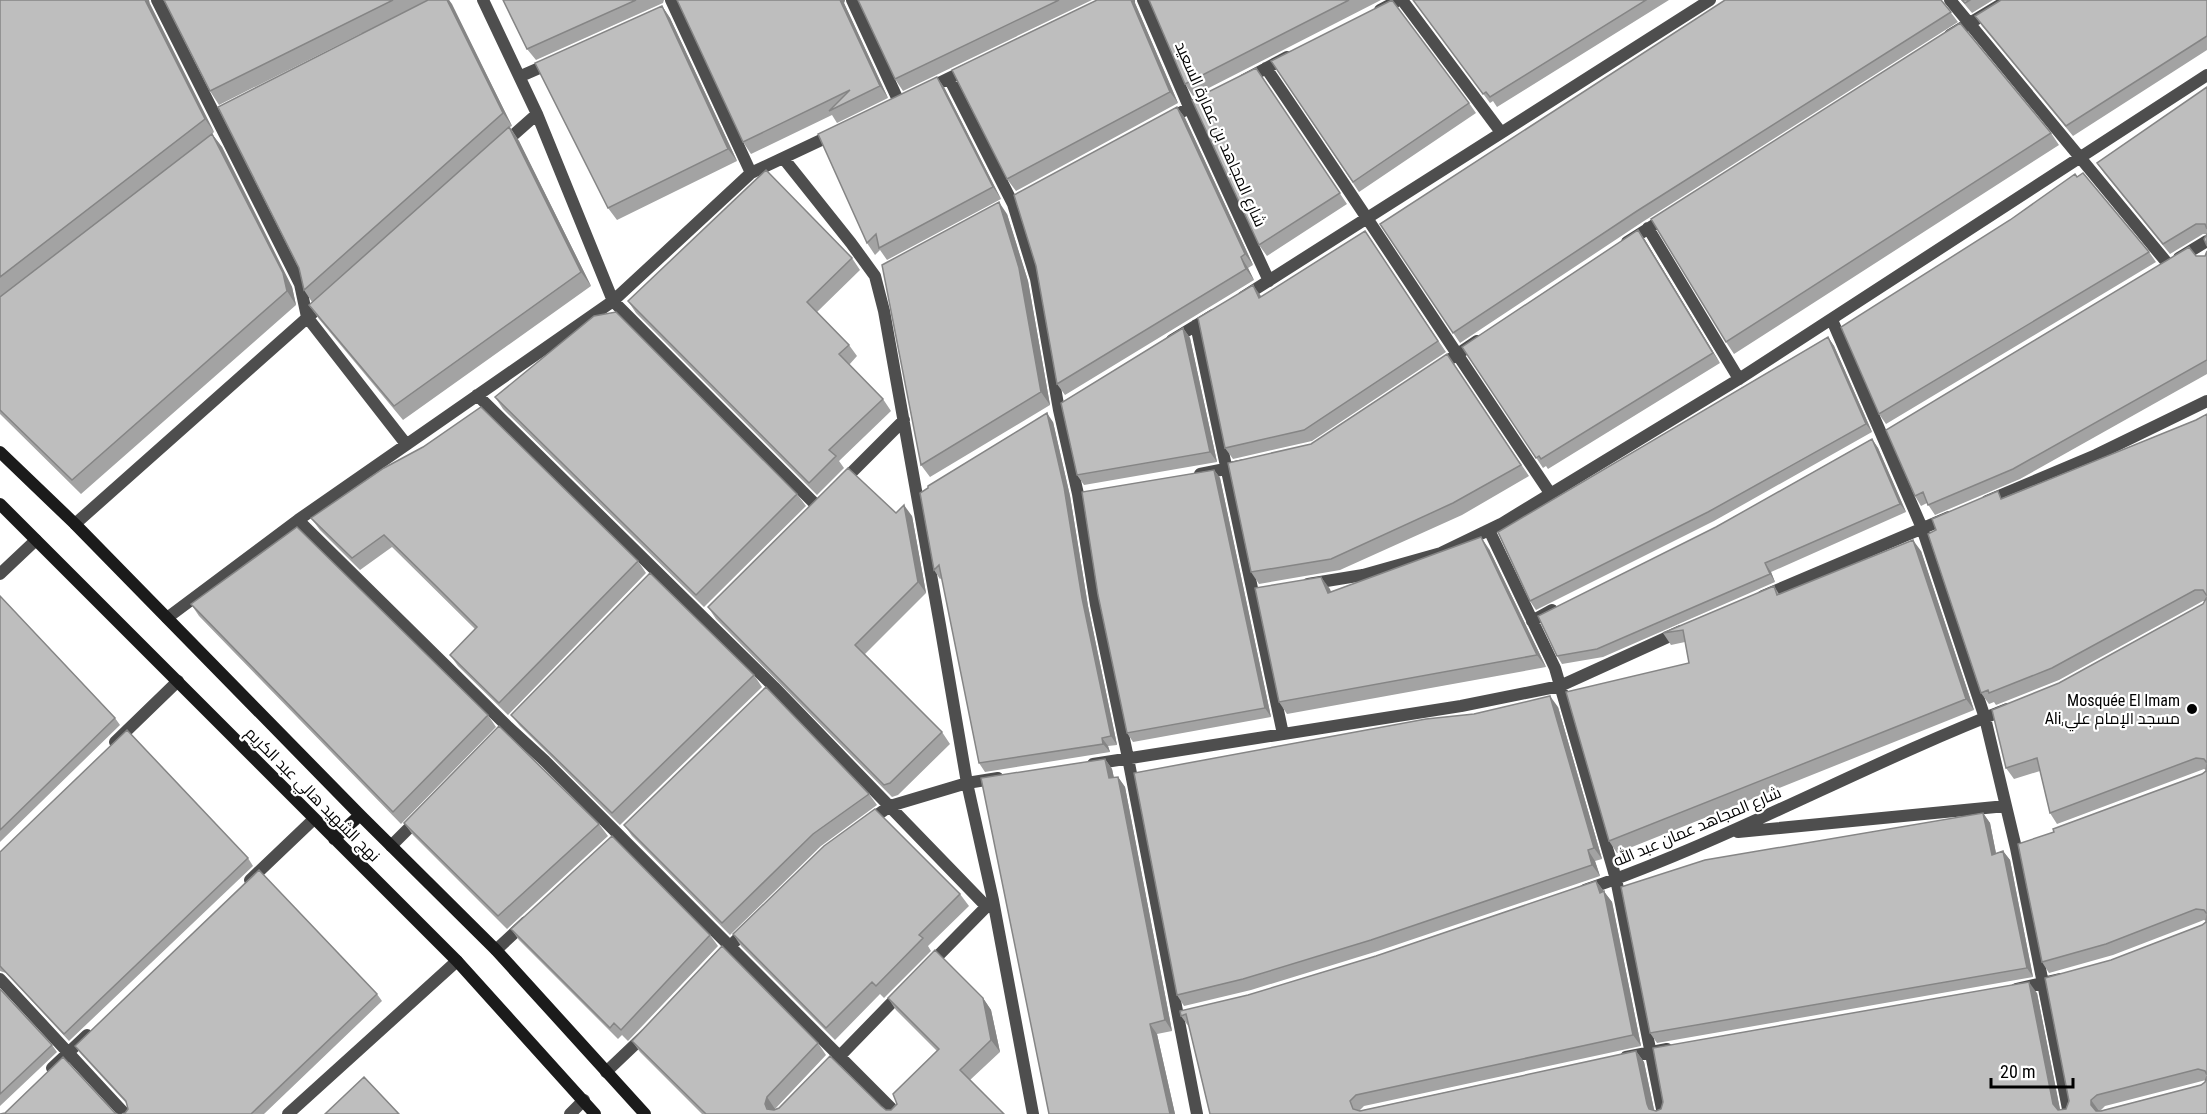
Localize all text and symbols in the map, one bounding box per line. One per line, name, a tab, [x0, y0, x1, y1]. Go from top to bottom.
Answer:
street label: شارع المجاهد بن عمارة السعيد	[1169, 39, 1270, 231]
place label: Mosquée El Imam Ali,مسجد الإمام علي	[2045, 691, 2180, 732]
marker: Mosquée El Imam Ali,مسجد الإمام علي	[2185, 702, 2199, 716]
street label: نهج الشهيد هالي عبد الكريم	[239, 723, 384, 868]
street label: شارع المجاهد عمان عبد الله	[1610, 782, 1785, 872]
scale bar	[1991, 1051, 2074, 1089]
text: 20 m	[2000, 1061, 2035, 1082]

